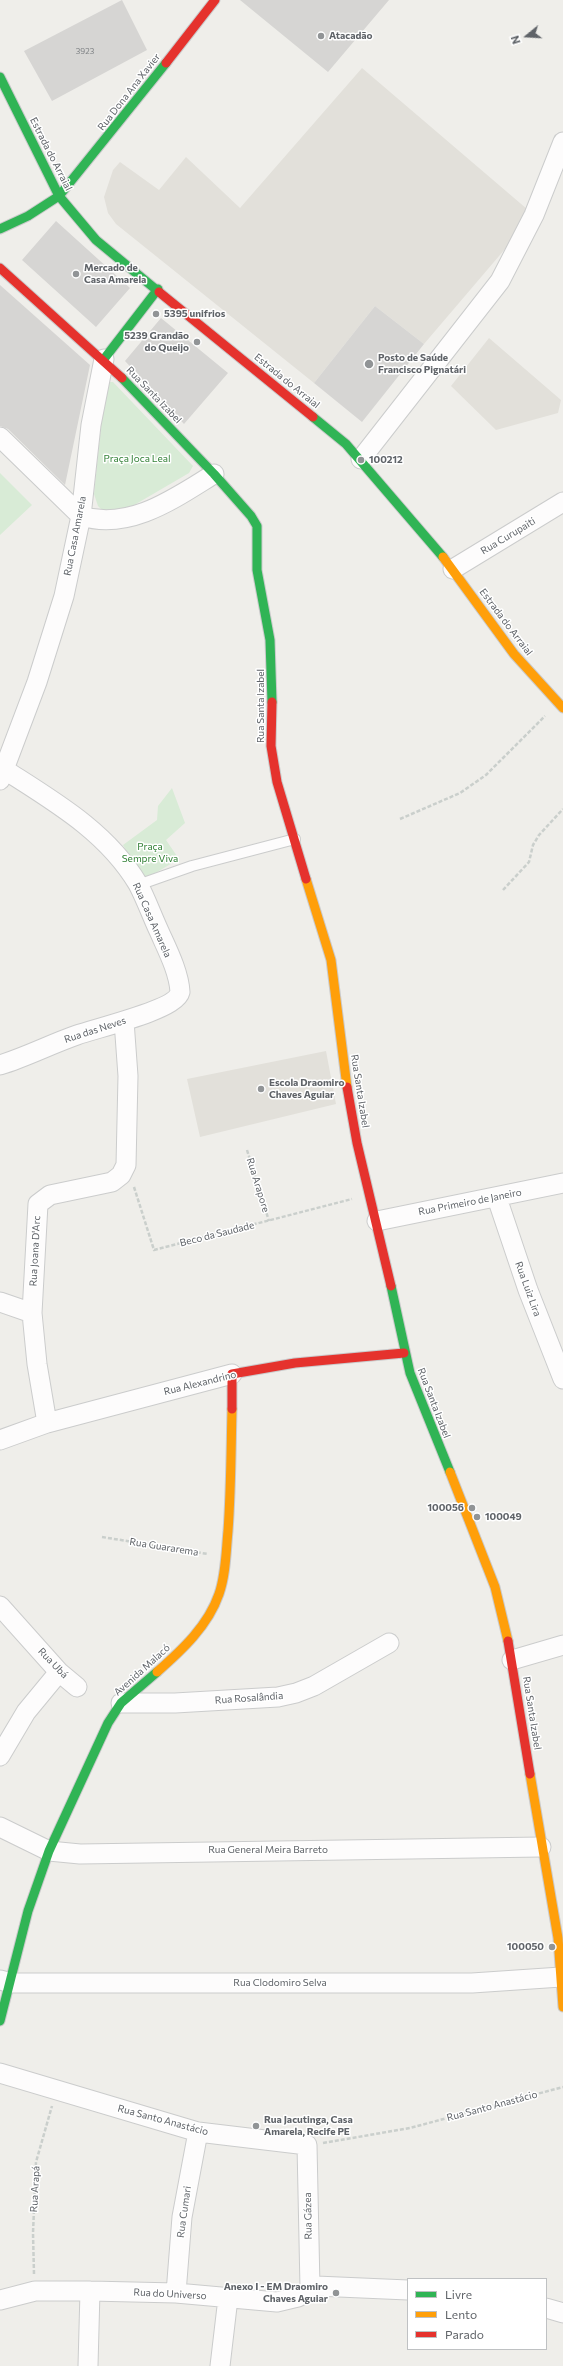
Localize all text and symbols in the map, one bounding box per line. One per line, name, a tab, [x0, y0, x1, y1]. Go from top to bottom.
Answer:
north arrow	[507, 16, 547, 56]
place label: Atacadão	[329, 30, 372, 42]
marker: Atacadão	[316, 31, 326, 41]
text: N	[508, 34, 523, 46]
house number: 3923	[76, 46, 94, 56]
street label: Rua Dona Ana Xavier	[95, 51, 163, 133]
street label: Estrada do Arraial	[27, 115, 75, 193]
place label: Mercado de Casa Amarela	[84, 262, 146, 286]
marker: Mercado de Casa Amarela	[71, 269, 81, 279]
place label: 5395 unifrios	[164, 308, 225, 320]
marker: 5395 unifrios	[151, 309, 161, 319]
place label: 5239 Grandão do Queijo	[124, 330, 189, 354]
marker: 5239 Grandão do Queijo	[192, 337, 202, 347]
street label: Estrada do Arraial	[252, 351, 322, 411]
place label: Posto de Saúde Francisco Pignatári	[378, 352, 466, 376]
marker: Posto de Saúde Francisco Pignatári	[363, 358, 375, 370]
street label: Rua Santa Izabel	[124, 364, 184, 426]
park label: Praça Joca Leal	[103, 453, 171, 465]
place label: 100212	[369, 454, 403, 466]
marker: 100212	[356, 455, 366, 465]
street label: Rua Casa Amarela	[61, 495, 89, 577]
street label: Rua Curupaiti	[478, 515, 538, 557]
street label: Estrada do Arraial	[477, 586, 535, 658]
street label: Rua Santa Izabel	[255, 669, 267, 743]
park label: Praça Sempre Viva	[122, 841, 178, 864]
street label: Rua Casa Amarela	[130, 881, 174, 959]
street label: Rua das Neves	[63, 1014, 127, 1046]
street label: Rua Santa Izabel	[348, 1053, 372, 1129]
place label: Escola Draomiro Chaves Aguiar	[269, 1077, 344, 1100]
marker: Escola Draomiro Chaves Aguiar	[256, 1084, 266, 1094]
street label: Rua Arapore	[244, 1156, 272, 1214]
street label: Rua Primeiro de Janeiro	[417, 1186, 523, 1218]
street label: Rua Joana D'Arc	[27, 1215, 43, 1287]
street label: Beco da Saudade	[179, 1219, 255, 1249]
street label: Rua Luiz Lira	[513, 1260, 543, 1318]
street label: Rua Santa Izabel	[415, 1366, 453, 1440]
street label: Rua Alexandrino	[162, 1368, 238, 1398]
place label: 100056	[428, 1502, 464, 1514]
marker: 100056	[467, 1503, 477, 1513]
place label: 100049	[485, 1511, 522, 1523]
marker: 100049	[472, 1512, 482, 1522]
street label: Rua Guararema	[129, 1536, 199, 1558]
street label: Avenida Malacó	[111, 1642, 173, 1698]
street label: Rua Ubá	[36, 1645, 70, 1681]
street label: Rua Santa Izabel	[520, 1675, 544, 1751]
street label: Rua Rosalândia	[214, 1690, 284, 1706]
street label: Rua General Meira Barreto	[208, 1844, 328, 1856]
place label: 100050	[507, 1941, 544, 1953]
marker: 100050	[547, 1942, 557, 1952]
street label: Rua Clodomiro Selva	[233, 1977, 327, 1989]
street label: Rua Santo Anastácio	[445, 2088, 539, 2124]
street label: Rua Santo Anastácio	[116, 2102, 210, 2138]
place label: Rua Jacutinga, Casa Amarela, Recife PE	[264, 2114, 353, 2138]
marker: Rua Jacutinga, Casa Amarela, Recife PE	[251, 2121, 261, 2131]
street label: Rua Arapá	[28, 2165, 42, 2213]
street label: Rua Cumari	[174, 2185, 194, 2239]
street label: Rua Gázea	[302, 2192, 314, 2240]
legend	[407, 2278, 547, 2350]
place label: Anexo I - EM Draomiro Chaves Aguiar	[224, 2281, 328, 2304]
street label: Rua do Universo	[133, 2286, 207, 2302]
text: Livre	[445, 2287, 472, 2301]
marker: Anexo I - EM Draomiro Chaves Aguiar	[331, 2288, 341, 2298]
text: Lento	[445, 2307, 477, 2321]
text: Parado	[445, 2327, 484, 2341]

